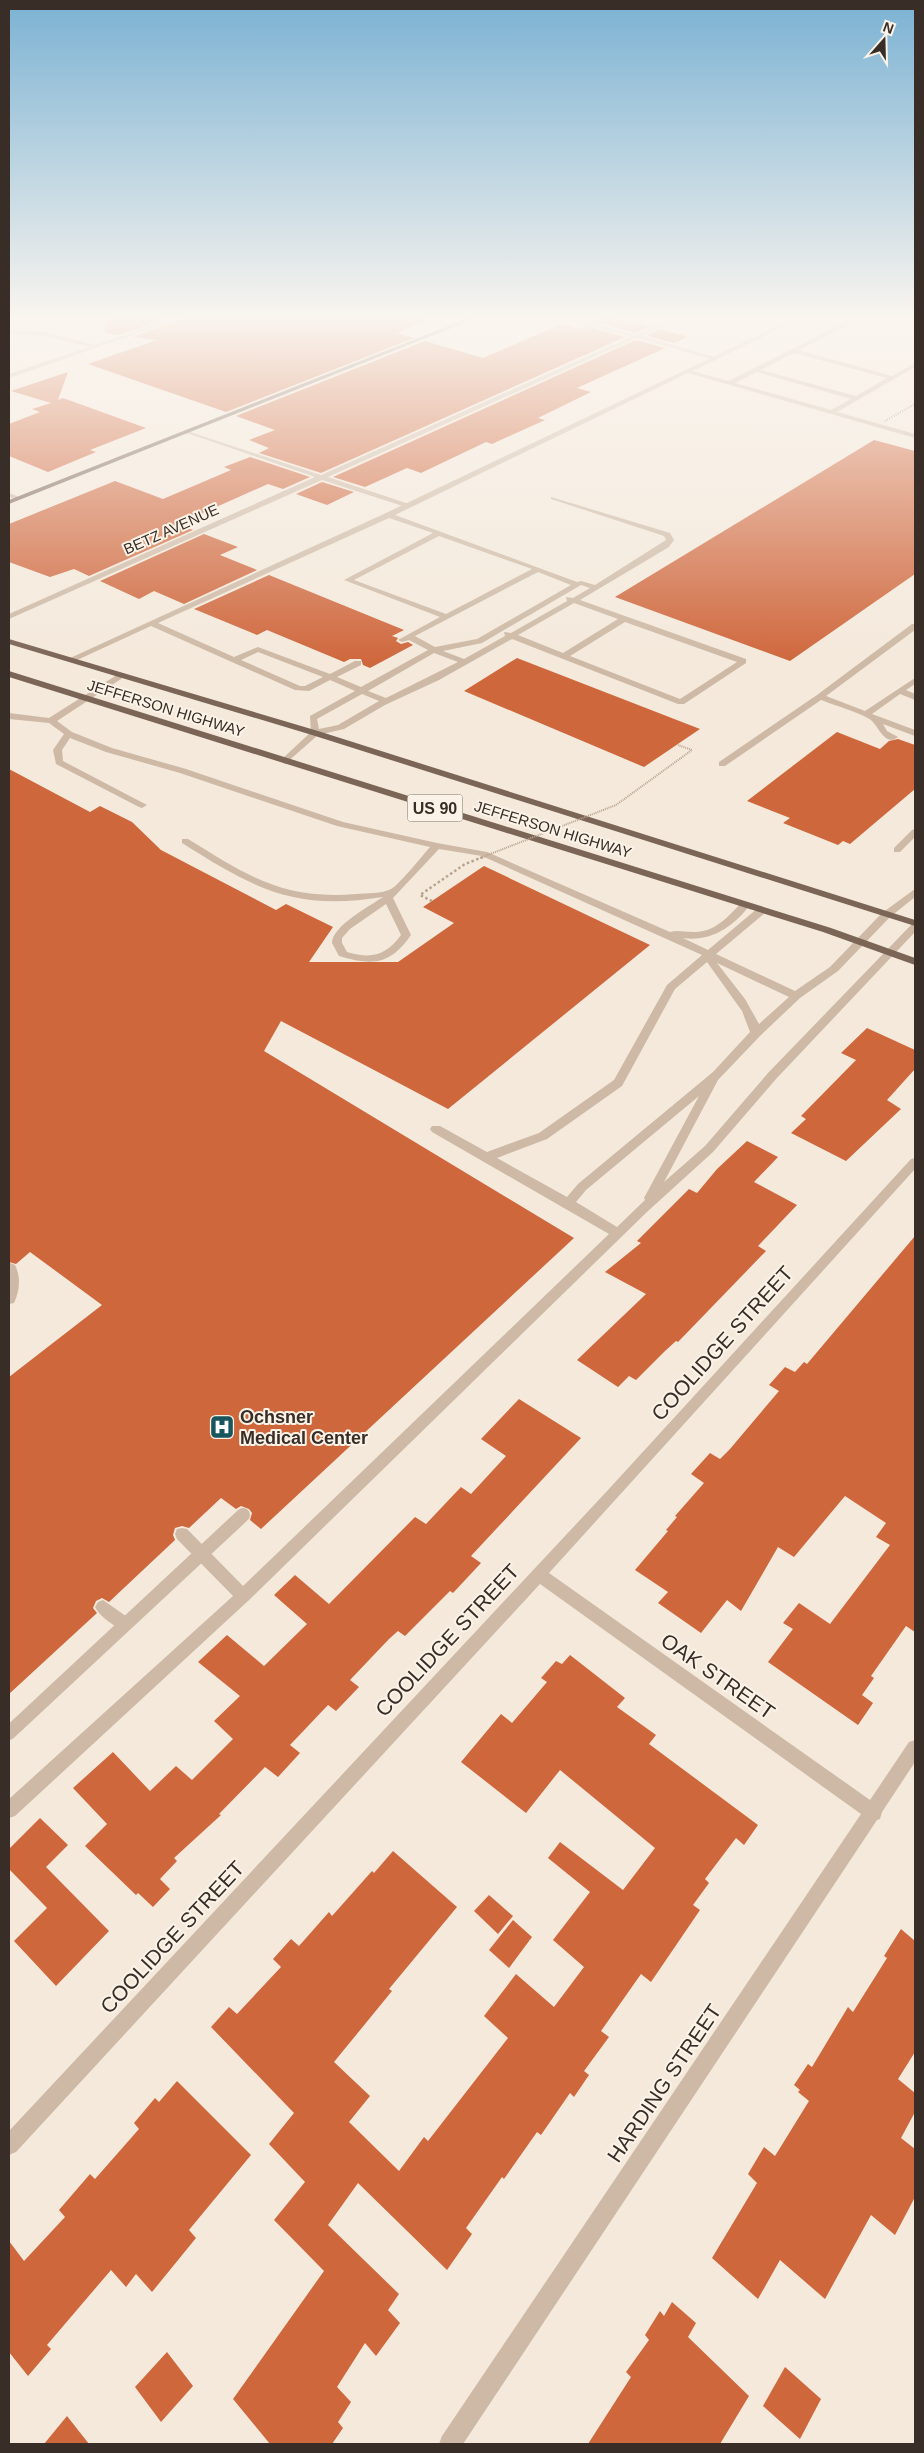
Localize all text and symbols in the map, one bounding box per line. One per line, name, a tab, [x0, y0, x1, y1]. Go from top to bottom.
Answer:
north arrow	[859, 15, 909, 65]
text: N	[881, 19, 896, 37]
street label: BETZ AVENUE	[121, 500, 221, 558]
street label: JEFFERSON HIGHWAY	[85, 676, 247, 740]
road number: US 90	[408, 794, 462, 821]
street label: JEFFERSON HIGHWAY	[472, 797, 634, 861]
street label: COOLIDGE STREET	[647, 1261, 797, 1425]
place label: Ochsner Medical Center	[240, 1407, 368, 1448]
hospital icon: Ochsner Medical Center	[209, 1414, 235, 1440]
street label: COOLIDGE STREET	[371, 1559, 524, 1721]
street label: OAK STREET	[657, 1628, 779, 1724]
street label: COOLIDGE STREET	[96, 1856, 249, 2018]
street label: HARDING STREET	[603, 2000, 725, 2166]

